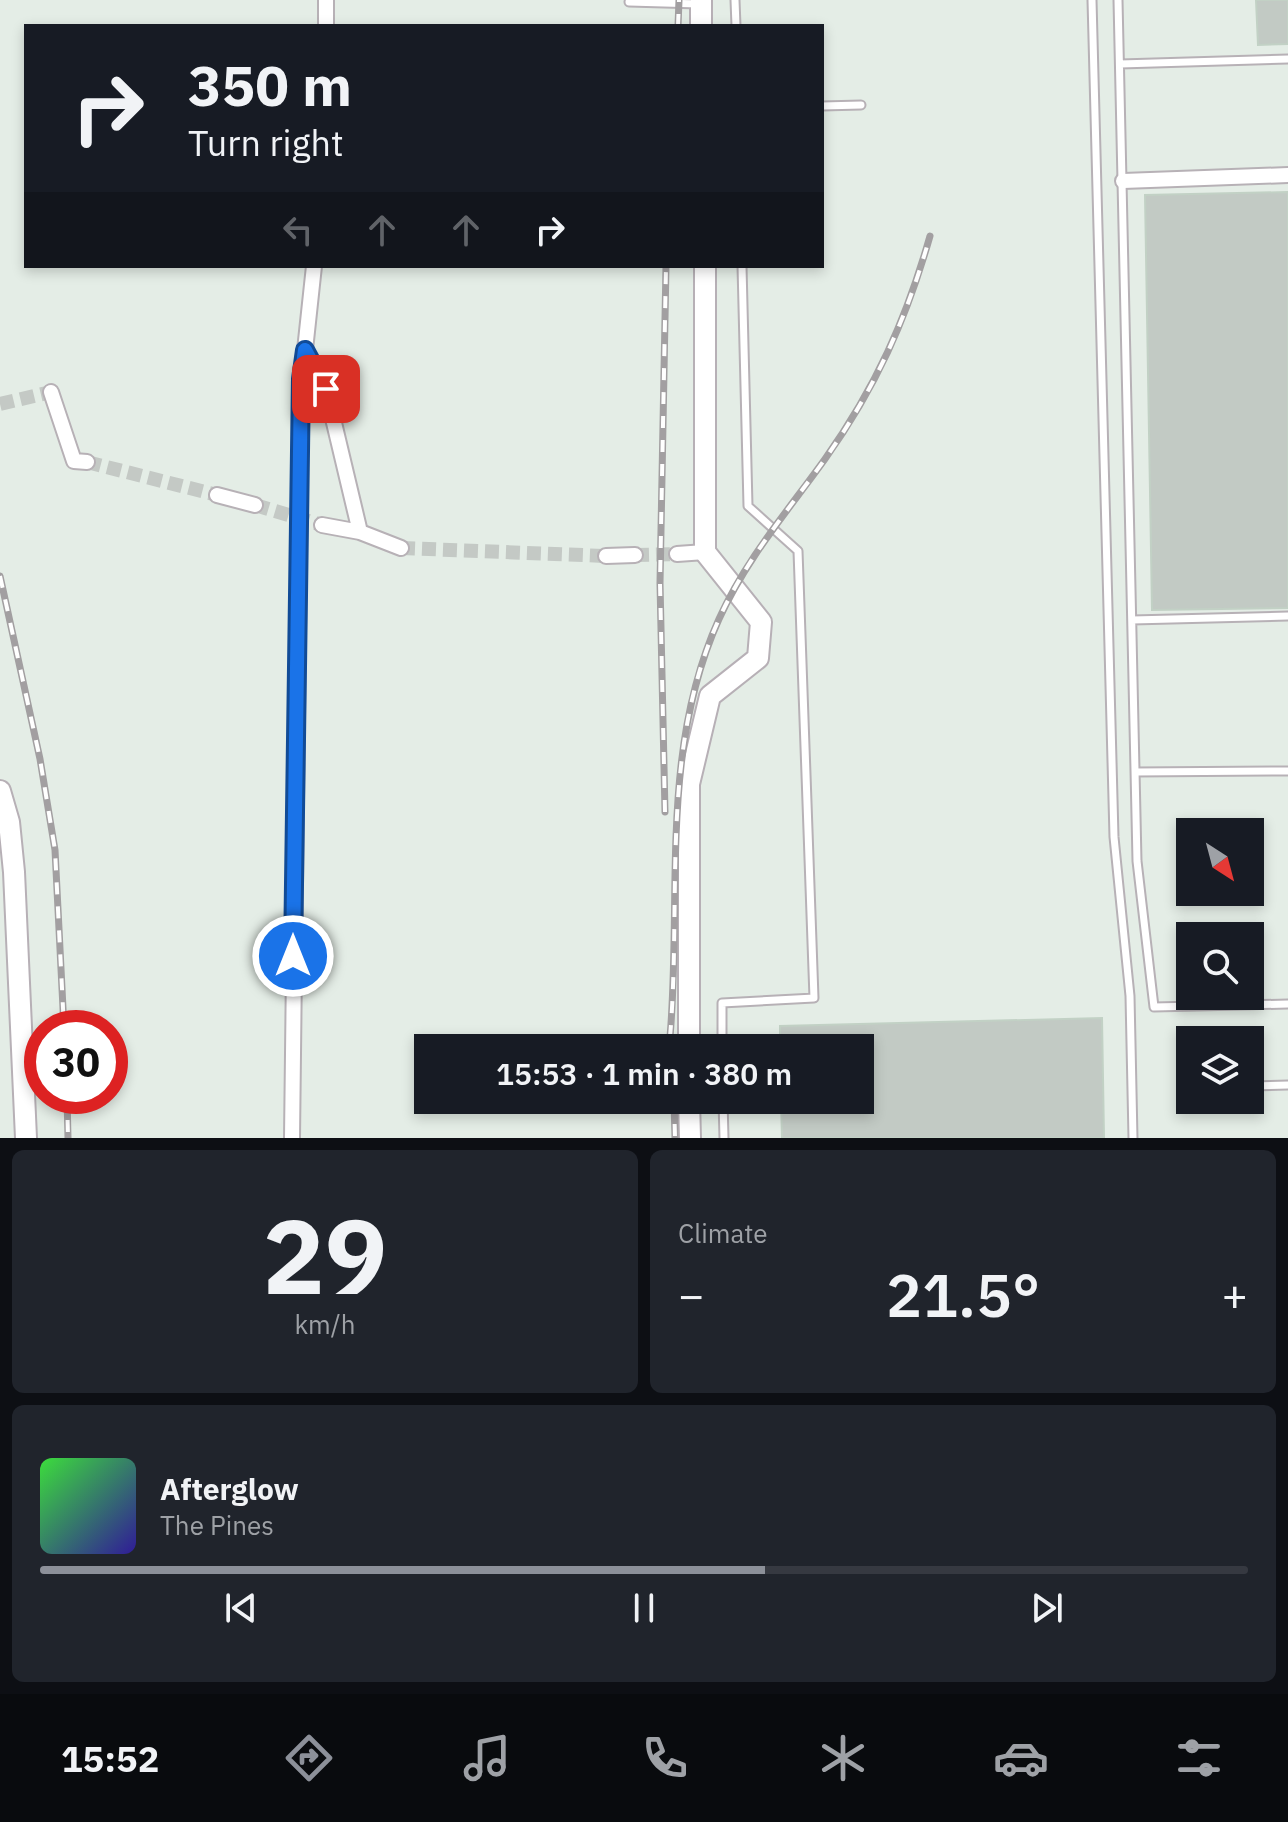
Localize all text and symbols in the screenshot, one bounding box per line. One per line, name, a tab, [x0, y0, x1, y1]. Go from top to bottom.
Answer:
text: 350 m	[188, 49, 352, 121]
icon: right	[56, 56, 160, 160]
text: Turn right	[188, 119, 344, 166]
icon: left	[276, 208, 320, 252]
icon: ahead	[360, 208, 404, 252]
icon: ahead	[444, 208, 488, 252]
icon: right	[528, 208, 572, 252]
pin	[292, 355, 360, 423]
icon: arrive	[304, 367, 348, 411]
north arrow	[1176, 818, 1264, 906]
map controls	[1176, 818, 1264, 1114]
position arrow	[251, 914, 335, 998]
button: search	[1176, 922, 1264, 1010]
speed limit sign: 30	[24, 1010, 128, 1114]
button: layers	[1176, 1026, 1264, 1114]
text: 15:53 · 1 min · 380 m	[496, 1054, 792, 1093]
text: 29	[263, 1187, 387, 1323]
text: Climate	[678, 1216, 768, 1250]
text: 21.5°	[886, 1255, 1040, 1334]
text: −	[678, 1266, 704, 1323]
text: +	[1222, 1266, 1248, 1323]
text: km/h	[294, 1307, 356, 1341]
text: Afterglow	[160, 1469, 299, 1508]
text: The Pines	[160, 1508, 274, 1542]
icon: previous	[219, 1586, 263, 1630]
icon: pause	[622, 1586, 666, 1630]
icon: next	[1025, 1586, 1069, 1630]
icon: directions	[281, 1730, 337, 1786]
icon: music	[459, 1730, 515, 1786]
icon: phone	[637, 1730, 693, 1786]
icon: climate	[815, 1730, 871, 1786]
icon: car	[993, 1730, 1049, 1786]
icon: filters	[1171, 1730, 1227, 1786]
text: 15:52	[61, 1735, 159, 1782]

